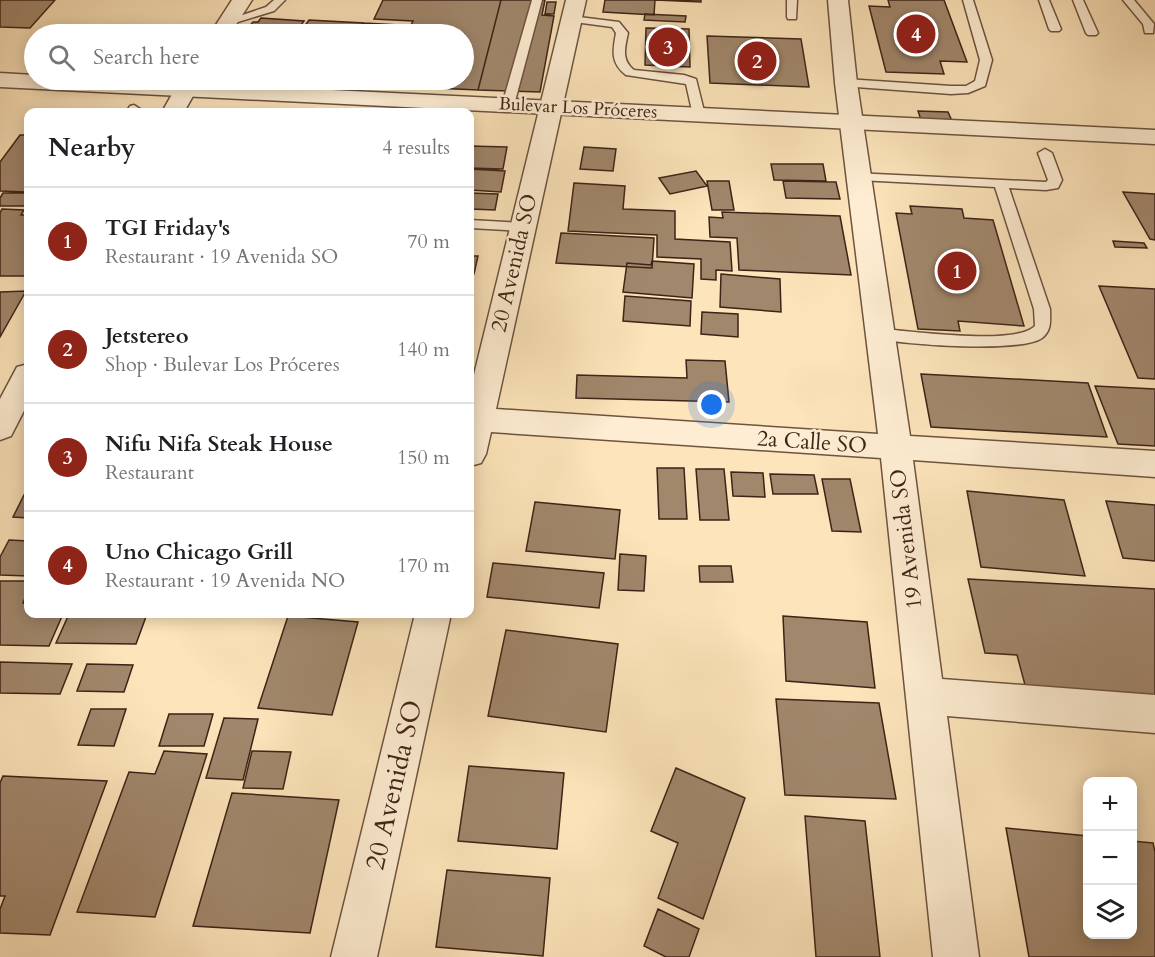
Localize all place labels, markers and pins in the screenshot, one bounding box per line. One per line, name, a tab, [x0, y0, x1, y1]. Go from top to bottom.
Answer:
pin: 4	[896, 12, 936, 57]
pin: 3	[648, 24, 688, 70]
pin: 2	[738, 38, 777, 84]
pin: 1	[938, 248, 976, 294]

